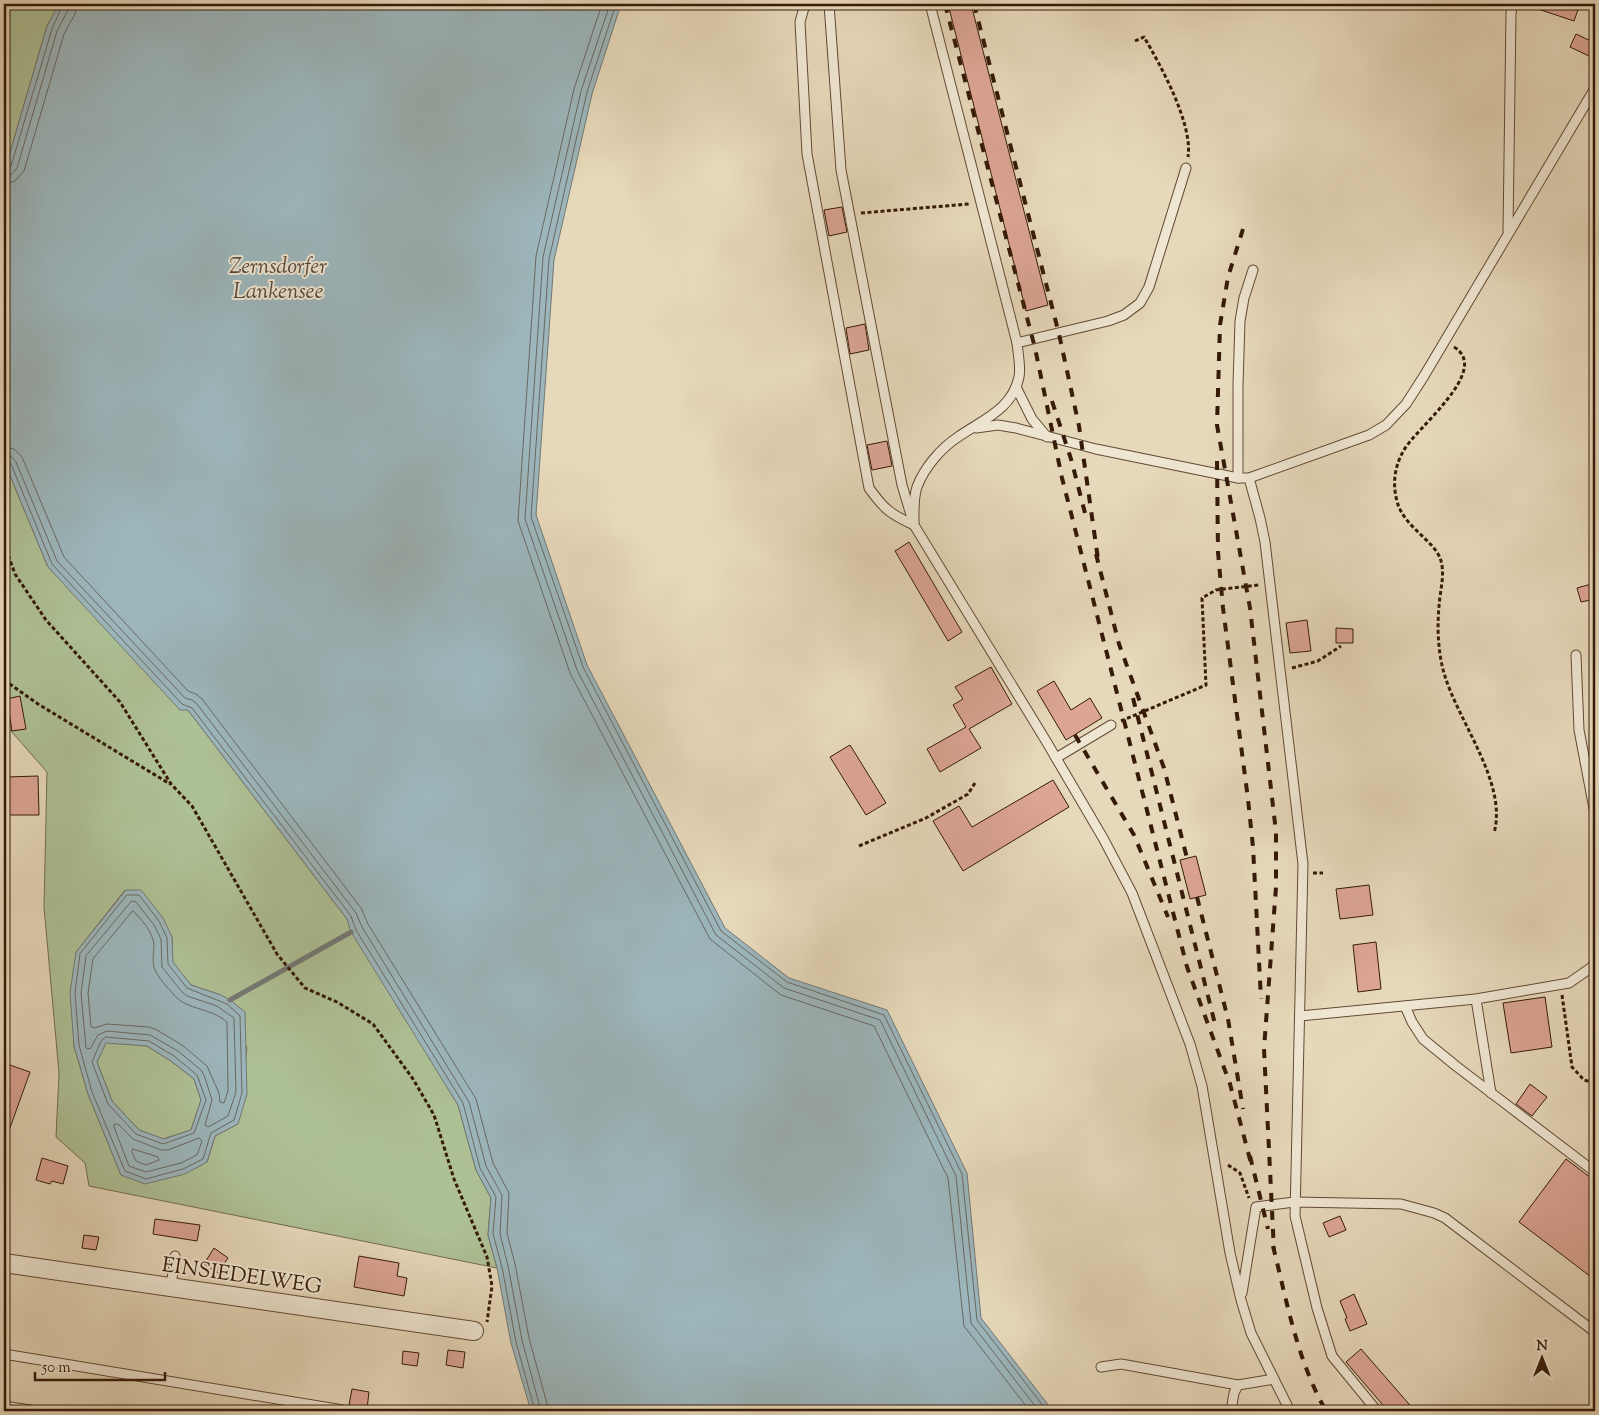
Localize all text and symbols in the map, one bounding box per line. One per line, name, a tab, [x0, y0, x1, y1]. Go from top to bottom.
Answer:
water label: Zernsdorfer Lankensee	[229, 252, 327, 309]
street label: EINSIEDELWEG	[160, 1251, 324, 1303]
north arrow	[1516, 1332, 1566, 1382]
text: N	[1536, 1337, 1548, 1357]
scale bar	[35, 1350, 165, 1382]
text: 50 m	[41, 1358, 71, 1379]

